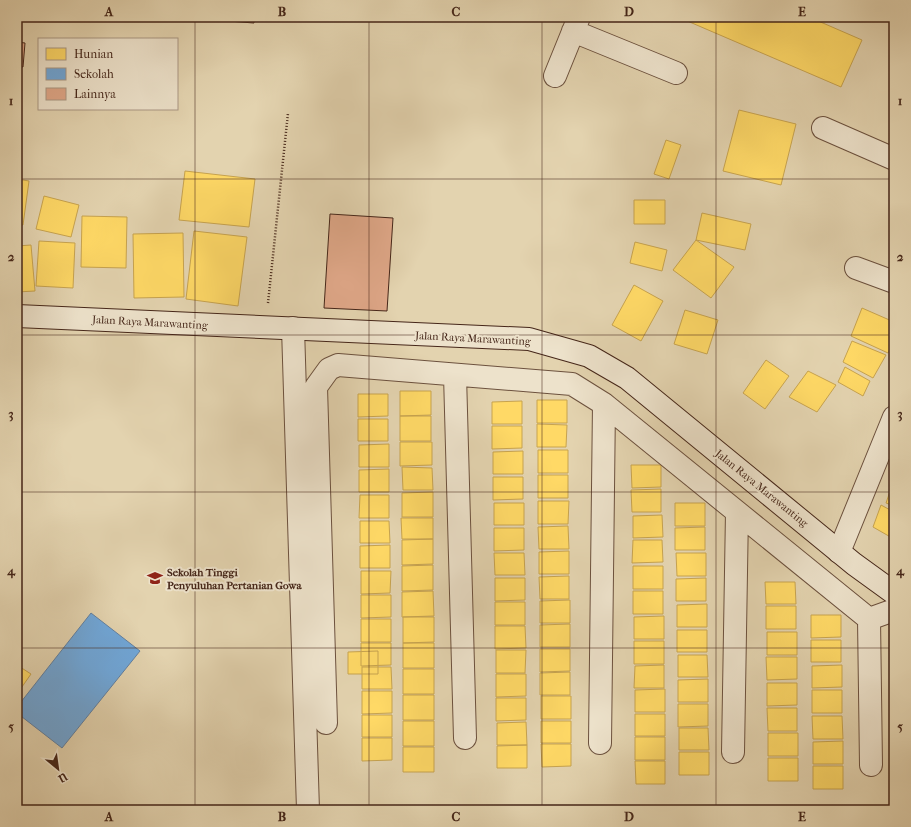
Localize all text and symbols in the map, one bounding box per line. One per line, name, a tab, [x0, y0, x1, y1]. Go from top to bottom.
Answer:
text: A	[104, 4, 114, 19]
text: B	[278, 4, 287, 19]
text: C	[452, 4, 461, 19]
text: D	[624, 4, 634, 19]
text: E	[798, 4, 806, 19]
legend	[38, 38, 178, 110]
text: Hunian	[74, 47, 113, 61]
text: Sekolah	[74, 67, 114, 81]
text: Lainnya	[74, 87, 116, 101]
text: 1	[9, 93, 14, 108]
text: 1	[898, 93, 903, 108]
text: 2	[8, 249, 15, 264]
text: 2	[897, 249, 904, 264]
street label: Jalan Raya Marawanting	[91, 313, 208, 332]
street label: Jalan Raya Marawanting	[414, 329, 531, 348]
text: 3	[8, 406, 14, 422]
text: 3	[897, 406, 903, 422]
street label: Jalan Raya Marawanting	[712, 446, 811, 530]
text: 4	[6, 563, 16, 579]
text: 4	[895, 563, 905, 579]
place label: Sekolah Tinggi Penyuluhan Pertanian Gowa	[167, 566, 302, 592]
school or university icon: Sekolah Tinggi Penyuluhan Pertanian Gowa	[146, 569, 164, 587]
text: 5	[8, 719, 14, 734]
text: 5	[897, 719, 903, 734]
north arrow	[38, 749, 78, 789]
text: U	[55, 769, 70, 785]
text: A	[104, 809, 114, 824]
text: B	[278, 809, 287, 824]
text: C	[452, 809, 461, 824]
text: D	[624, 809, 634, 824]
text: E	[798, 809, 806, 824]

